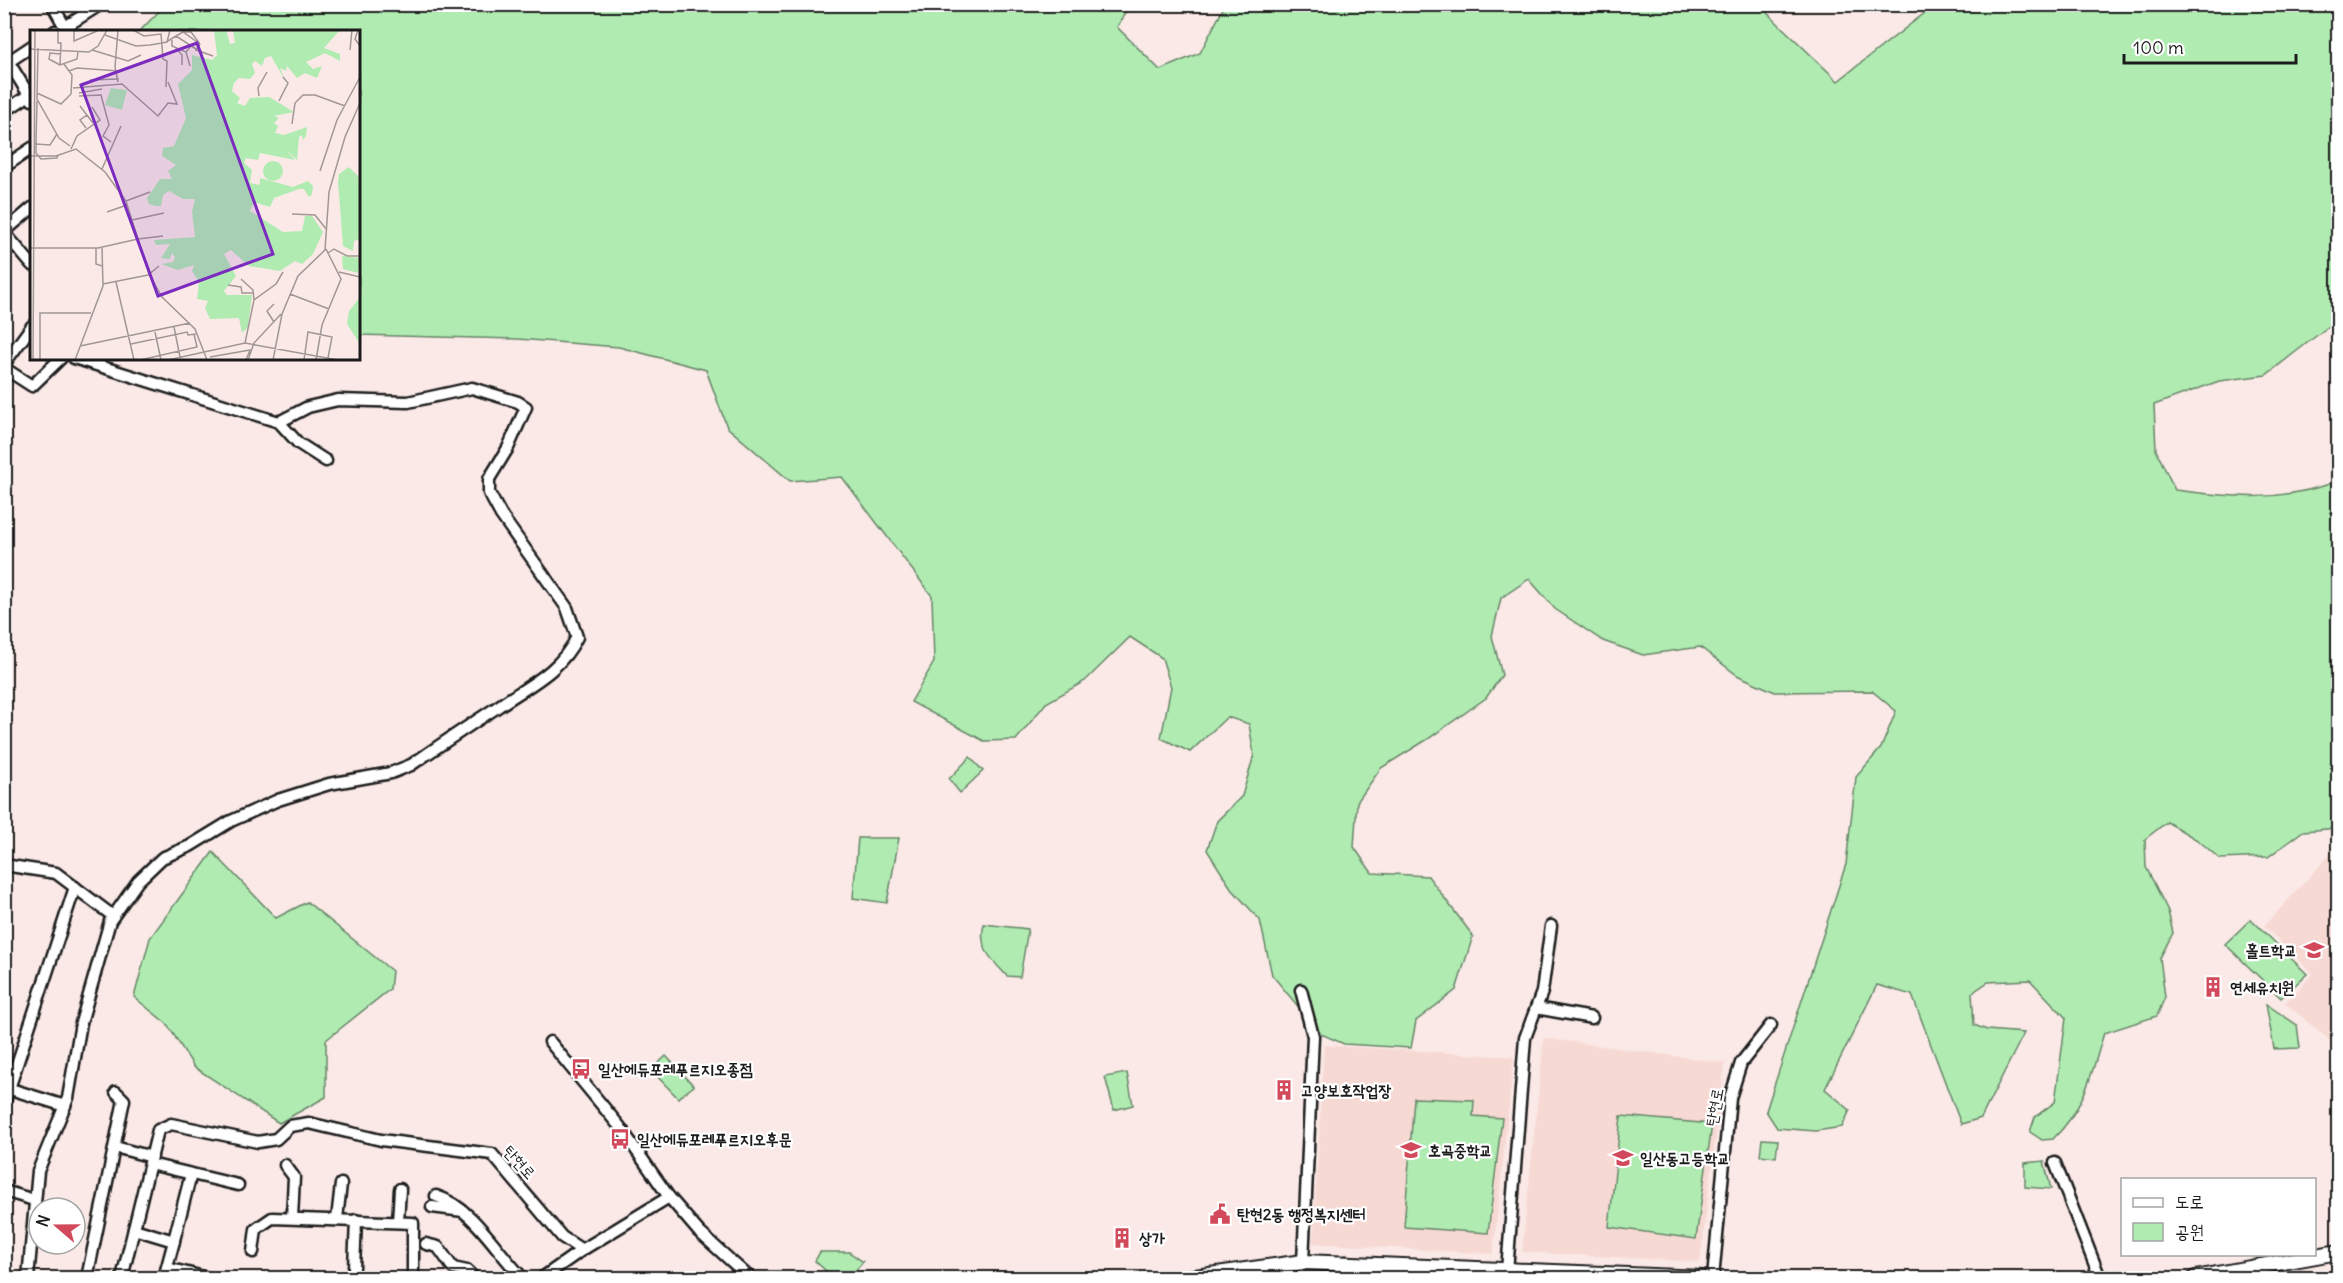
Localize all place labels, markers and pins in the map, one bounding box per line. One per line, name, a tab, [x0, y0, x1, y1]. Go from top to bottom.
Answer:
school or university icon: 홀트학교	[2302, 938, 2326, 962]
place label: 홀트학교	[2246, 940, 2297, 960]
building icon: 연세유치원	[2201, 975, 2225, 999]
place label: 연세유치원	[2230, 977, 2295, 997]
bus stop icon: 일산에듀포레푸르지오종점	[569, 1057, 593, 1081]
place label: 일산에듀포레푸르지오종점	[598, 1059, 753, 1079]
building icon: 고양보호작업장	[1272, 1078, 1296, 1102]
place label: 고양보호작업장	[1301, 1080, 1391, 1100]
bus stop icon: 일산에듀포레푸르지오후문	[608, 1127, 632, 1151]
place label: 일산에듀포레푸르지오후문	[637, 1129, 792, 1149]
school or university icon: 호곡중학교	[1399, 1138, 1423, 1162]
place label: 호곡중학교	[1428, 1140, 1492, 1160]
school or university icon: 일산동고등학교	[1611, 1146, 1635, 1170]
place label: 일산동고등학교	[1640, 1148, 1730, 1168]
public building icon: 탄현2동 행정복지센터	[1208, 1202, 1232, 1226]
place label: 탄현2동 행정복지센터	[1237, 1204, 1366, 1224]
building icon: 상가	[1110, 1226, 1134, 1250]
place label: 상가	[1139, 1228, 1165, 1248]

